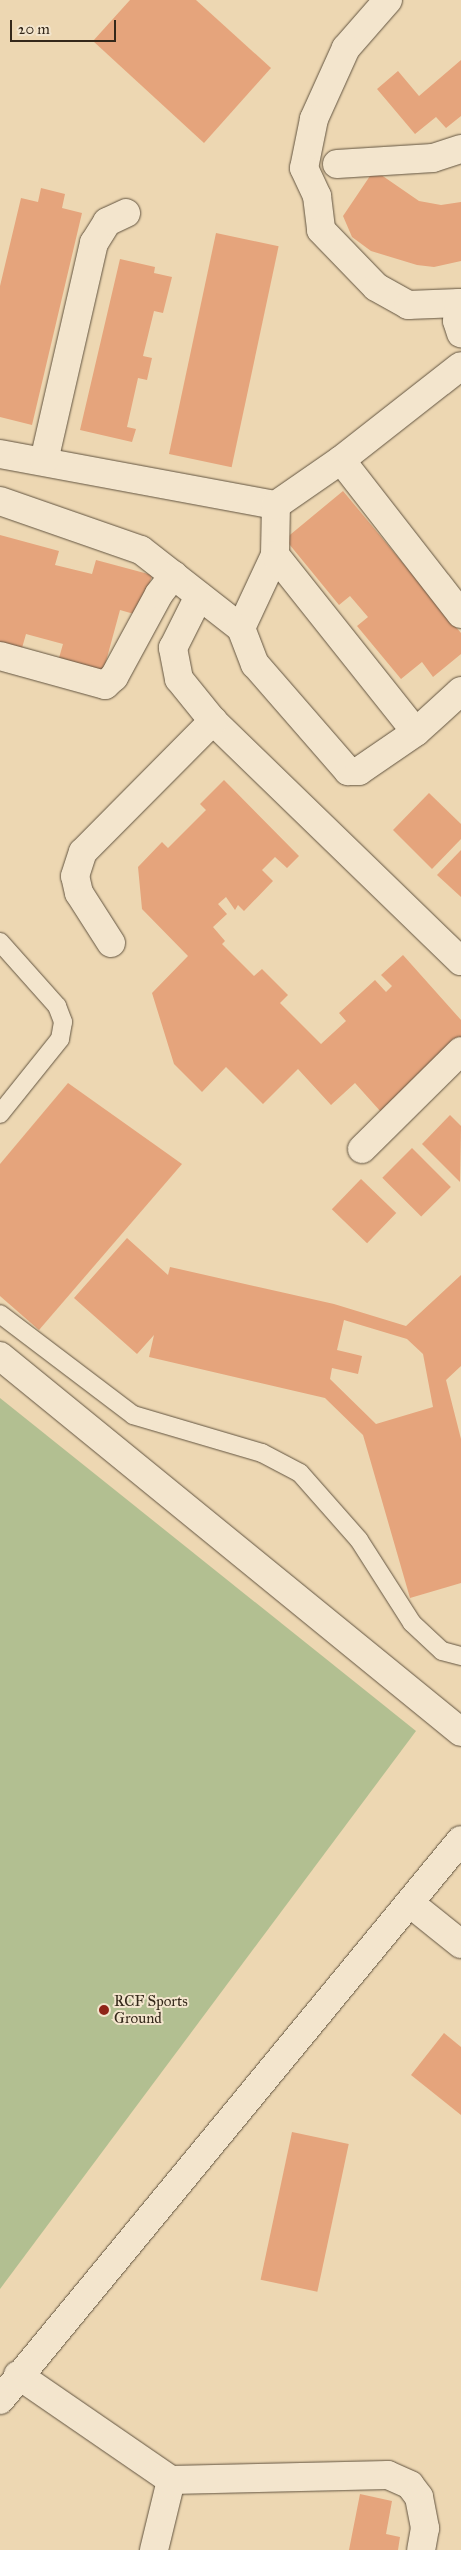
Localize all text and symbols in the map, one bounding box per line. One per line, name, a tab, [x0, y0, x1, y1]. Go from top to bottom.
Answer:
scale bar	[12, 10, 119, 42]
text: 20 m	[18, 20, 50, 38]
place label: RCF Sports Ground	[114, 1992, 188, 2027]
marker: RCF Sports Ground	[98, 2004, 110, 2016]

